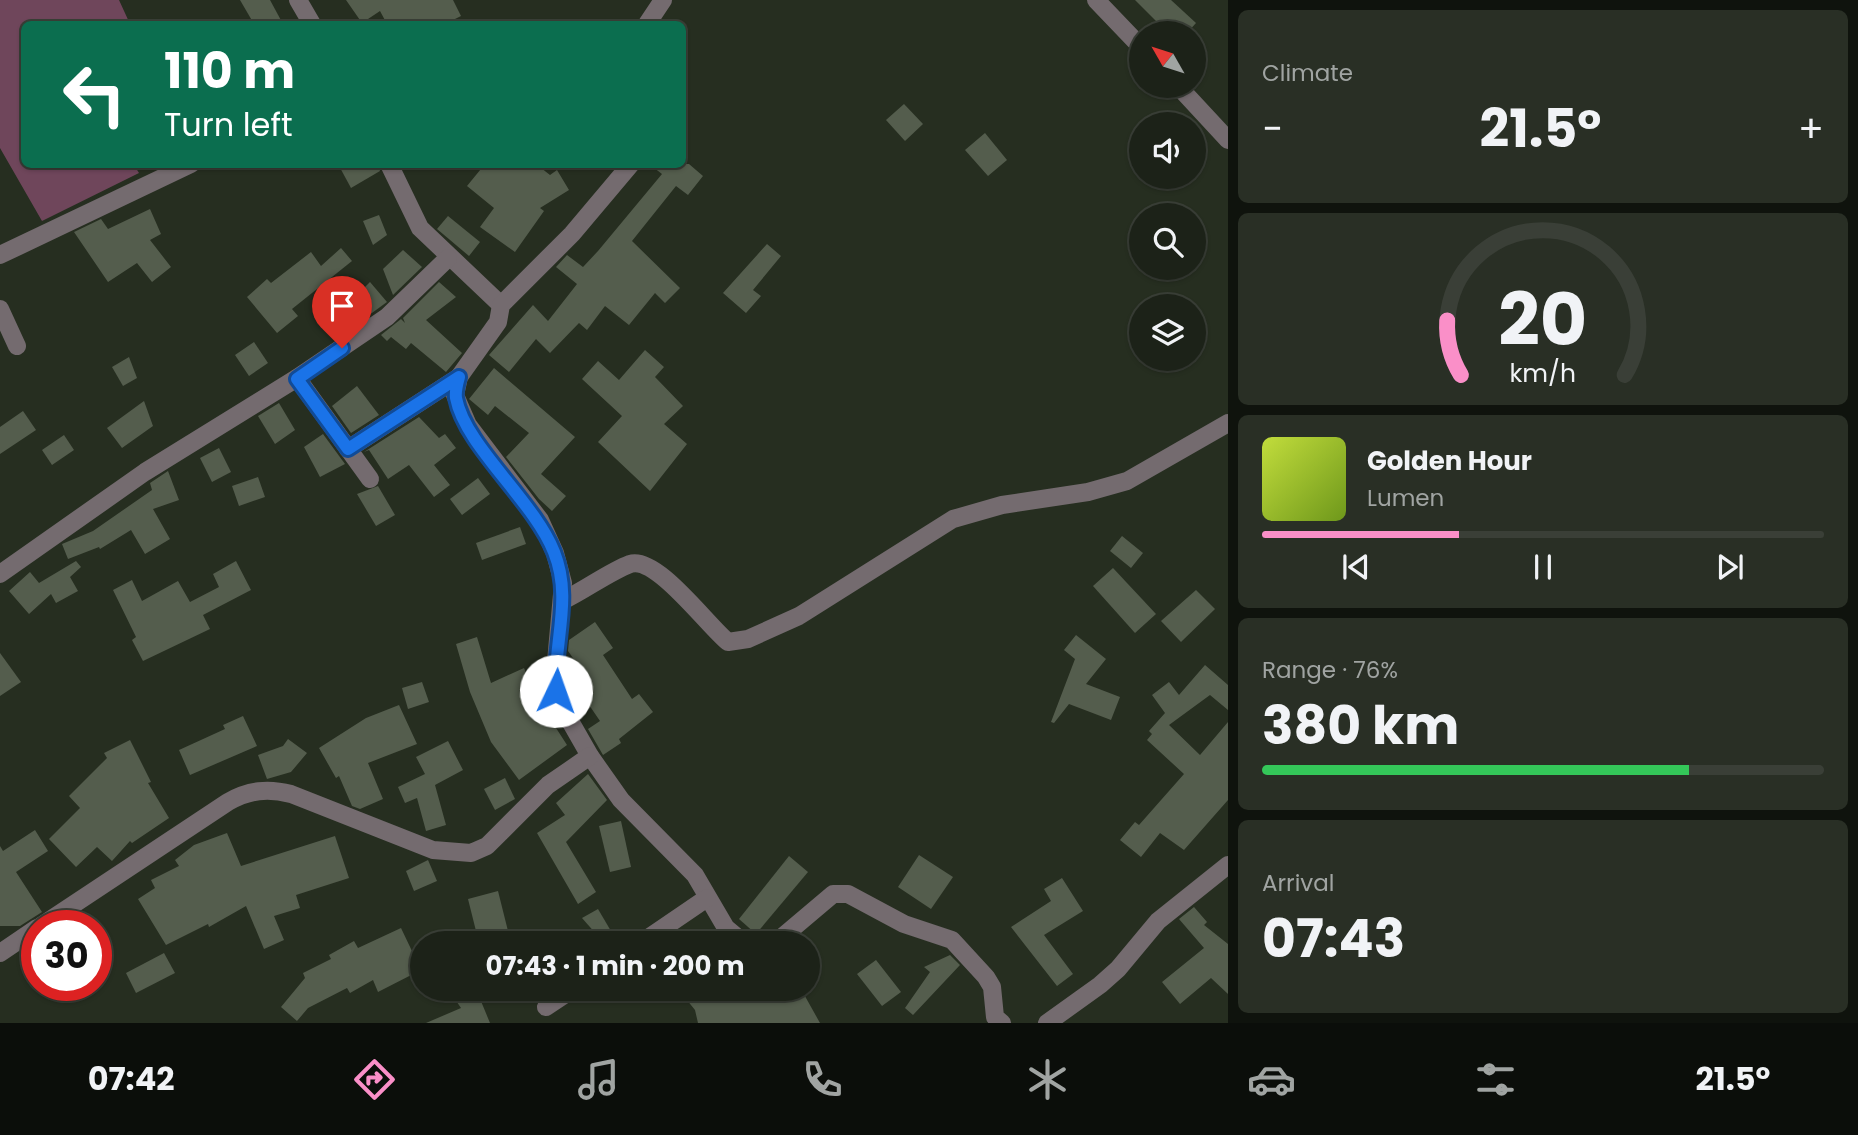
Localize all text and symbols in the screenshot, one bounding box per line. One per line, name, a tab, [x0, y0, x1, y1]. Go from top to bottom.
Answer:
north arrow	[1129, 21, 1206, 98]
map controls	[1129, 21, 1206, 371]
text: 110 m	[164, 37, 295, 105]
icon: left	[49, 49, 140, 140]
text: Climate	[1262, 57, 1353, 89]
text: 21.5°	[1480, 92, 1601, 165]
text: Turn left	[164, 102, 293, 147]
text: −	[1262, 102, 1283, 155]
text: +	[1798, 102, 1824, 155]
button: sound	[1129, 112, 1206, 189]
button: search	[1129, 203, 1206, 280]
text: 20	[1498, 269, 1588, 370]
pin	[312, 276, 372, 348]
icon: arrive	[323, 287, 361, 325]
button: layers	[1129, 294, 1206, 371]
text: km/h	[1510, 356, 1576, 391]
text: Golden Hour	[1367, 443, 1532, 479]
text: Lumen	[1367, 482, 1444, 514]
icon: previous	[1337, 548, 1375, 586]
icon: pause	[1524, 548, 1562, 586]
icon: next	[1711, 548, 1749, 586]
position arrow	[519, 654, 593, 728]
text: Range · 76%	[1262, 654, 1398, 686]
text: 380 km	[1262, 689, 1459, 762]
text: Arrival	[1262, 867, 1334, 899]
text: 07:43	[1262, 902, 1405, 975]
speed limit sign: 30	[21, 910, 112, 1001]
text: 07:43 · 1 min · 200 m	[486, 948, 745, 984]
icon: directions	[350, 1055, 399, 1104]
icon: music	[574, 1055, 623, 1104]
icon: phone	[798, 1055, 847, 1104]
icon: climate	[1023, 1055, 1072, 1104]
icon: car	[1247, 1055, 1296, 1104]
icon: filters	[1471, 1055, 1520, 1104]
text: 07:42	[88, 1056, 175, 1101]
text: 21.5°	[1695, 1056, 1770, 1101]

